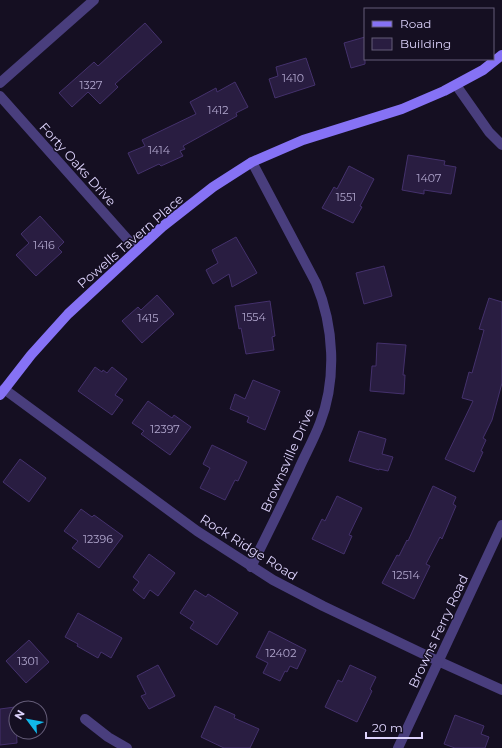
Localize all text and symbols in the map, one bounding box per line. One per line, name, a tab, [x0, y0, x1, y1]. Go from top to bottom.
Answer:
legend	[364, 8, 494, 60]
text: Road	[400, 16, 431, 31]
text: Building	[400, 36, 451, 51]
house number: 1410	[282, 71, 304, 85]
house number: 1327	[80, 78, 102, 92]
house number: 1412	[207, 103, 229, 117]
street label: Forty Oaks Drive	[36, 119, 120, 209]
house number: 1414	[148, 143, 171, 157]
house number: 1407	[417, 171, 441, 185]
house number: 1551	[336, 190, 356, 204]
street label: Powells Tavern Place	[74, 191, 186, 291]
house number: 1416	[33, 238, 55, 252]
house number: 1554	[242, 310, 267, 324]
house number: 1415	[137, 311, 159, 325]
street label: Brownsville Drive	[257, 405, 317, 514]
house number: 12397	[150, 422, 180, 436]
street label: Rock Ridge Road	[197, 511, 301, 583]
house number: 12396	[83, 532, 113, 546]
house number: 12514	[392, 568, 421, 582]
street label: Browns Ferry Road	[405, 572, 471, 690]
house number: 12402	[266, 646, 296, 660]
house number: 1301	[17, 654, 39, 668]
north arrow	[8, 700, 48, 740]
text: N	[11, 707, 28, 722]
scale bar	[366, 714, 422, 740]
text: 20 m	[372, 720, 403, 735]

